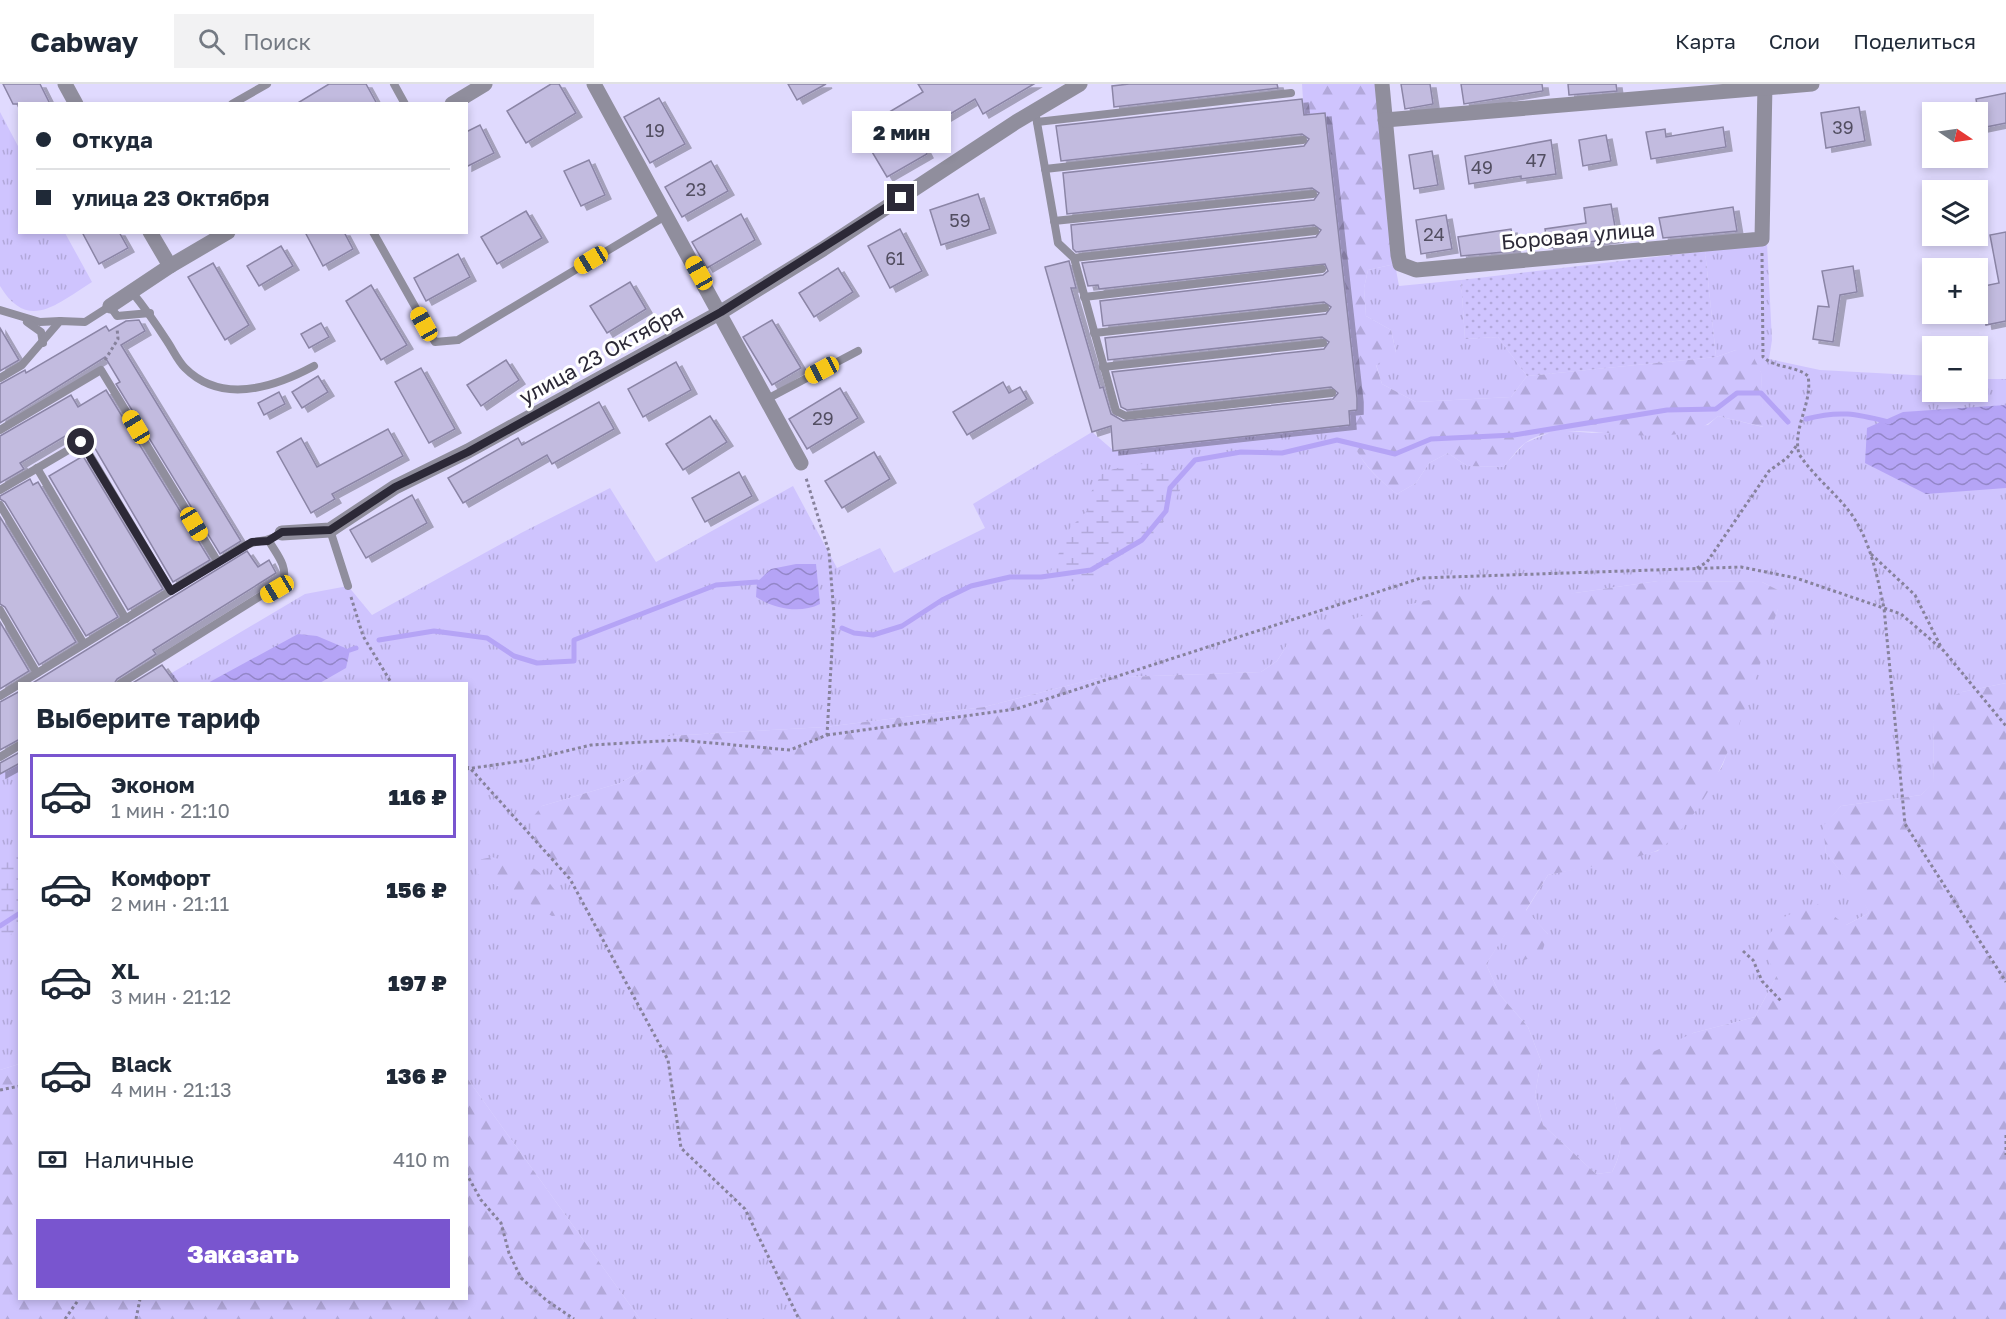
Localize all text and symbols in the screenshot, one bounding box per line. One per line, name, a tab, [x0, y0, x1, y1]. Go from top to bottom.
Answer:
search box	[174, 14, 594, 68]
text: Cabway	[30, 25, 138, 58]
icon: search	[195, 25, 228, 58]
text: Поиск	[243, 28, 311, 55]
text: Карта	[1675, 28, 1736, 54]
text: Слои	[1769, 28, 1820, 54]
text: Поделиться	[1853, 28, 1976, 54]
north arrow	[1922, 102, 1988, 168]
map controls	[1922, 102, 1988, 402]
callout: 2 мин	[852, 111, 950, 153]
house number: 39	[1832, 116, 1854, 138]
house number: 19	[645, 119, 665, 141]
text: 2 мин	[873, 120, 930, 144]
text: Откуда	[72, 126, 153, 153]
house number: 47	[1526, 149, 1546, 171]
house number: 49	[1471, 156, 1493, 178]
house number: 23	[686, 178, 706, 200]
button: layers	[1922, 180, 1988, 246]
text: улица 23 Октября	[72, 184, 269, 211]
route end	[887, 184, 914, 211]
house number: 59	[949, 209, 971, 231]
street label: Боровая улица	[1500, 215, 1656, 255]
house number: 24	[1423, 223, 1445, 245]
car	[571, 243, 611, 277]
house number: 61	[885, 247, 905, 269]
car	[682, 253, 716, 293]
button: +	[1922, 258, 1988, 324]
street label: улица 23 Октября	[514, 298, 688, 410]
car	[407, 304, 441, 344]
button: −	[1922, 336, 1988, 402]
car	[802, 354, 842, 386]
car	[119, 407, 153, 447]
house number: 29	[812, 407, 834, 429]
route start	[67, 428, 94, 455]
car	[177, 504, 211, 544]
car	[257, 572, 297, 606]
text: Выберите тариф	[36, 702, 260, 734]
icon: car	[39, 769, 93, 823]
text: Эконом	[111, 771, 195, 798]
text: 116 ₽	[388, 783, 447, 810]
text: 1 мин · 21:10	[111, 798, 230, 822]
icon: car	[39, 862, 93, 916]
text: Комфорт	[111, 864, 211, 891]
text: 156 ₽	[386, 876, 447, 903]
text: 2 мин · 21:11	[111, 891, 229, 915]
icon: car	[39, 955, 93, 1009]
text: XL	[111, 957, 139, 984]
text: 197 ₽	[388, 969, 447, 996]
text: 3 мин · 21:12	[111, 984, 231, 1008]
icon: car	[39, 1048, 93, 1102]
text: Black	[111, 1050, 172, 1077]
text: 136 ₽	[386, 1062, 447, 1089]
text: 4 мин · 21:13	[111, 1077, 232, 1101]
icon: cash	[36, 1143, 69, 1176]
text: Наличные	[84, 1146, 194, 1173]
text: 410 m	[393, 1147, 450, 1171]
button: Заказать	[36, 1219, 450, 1288]

